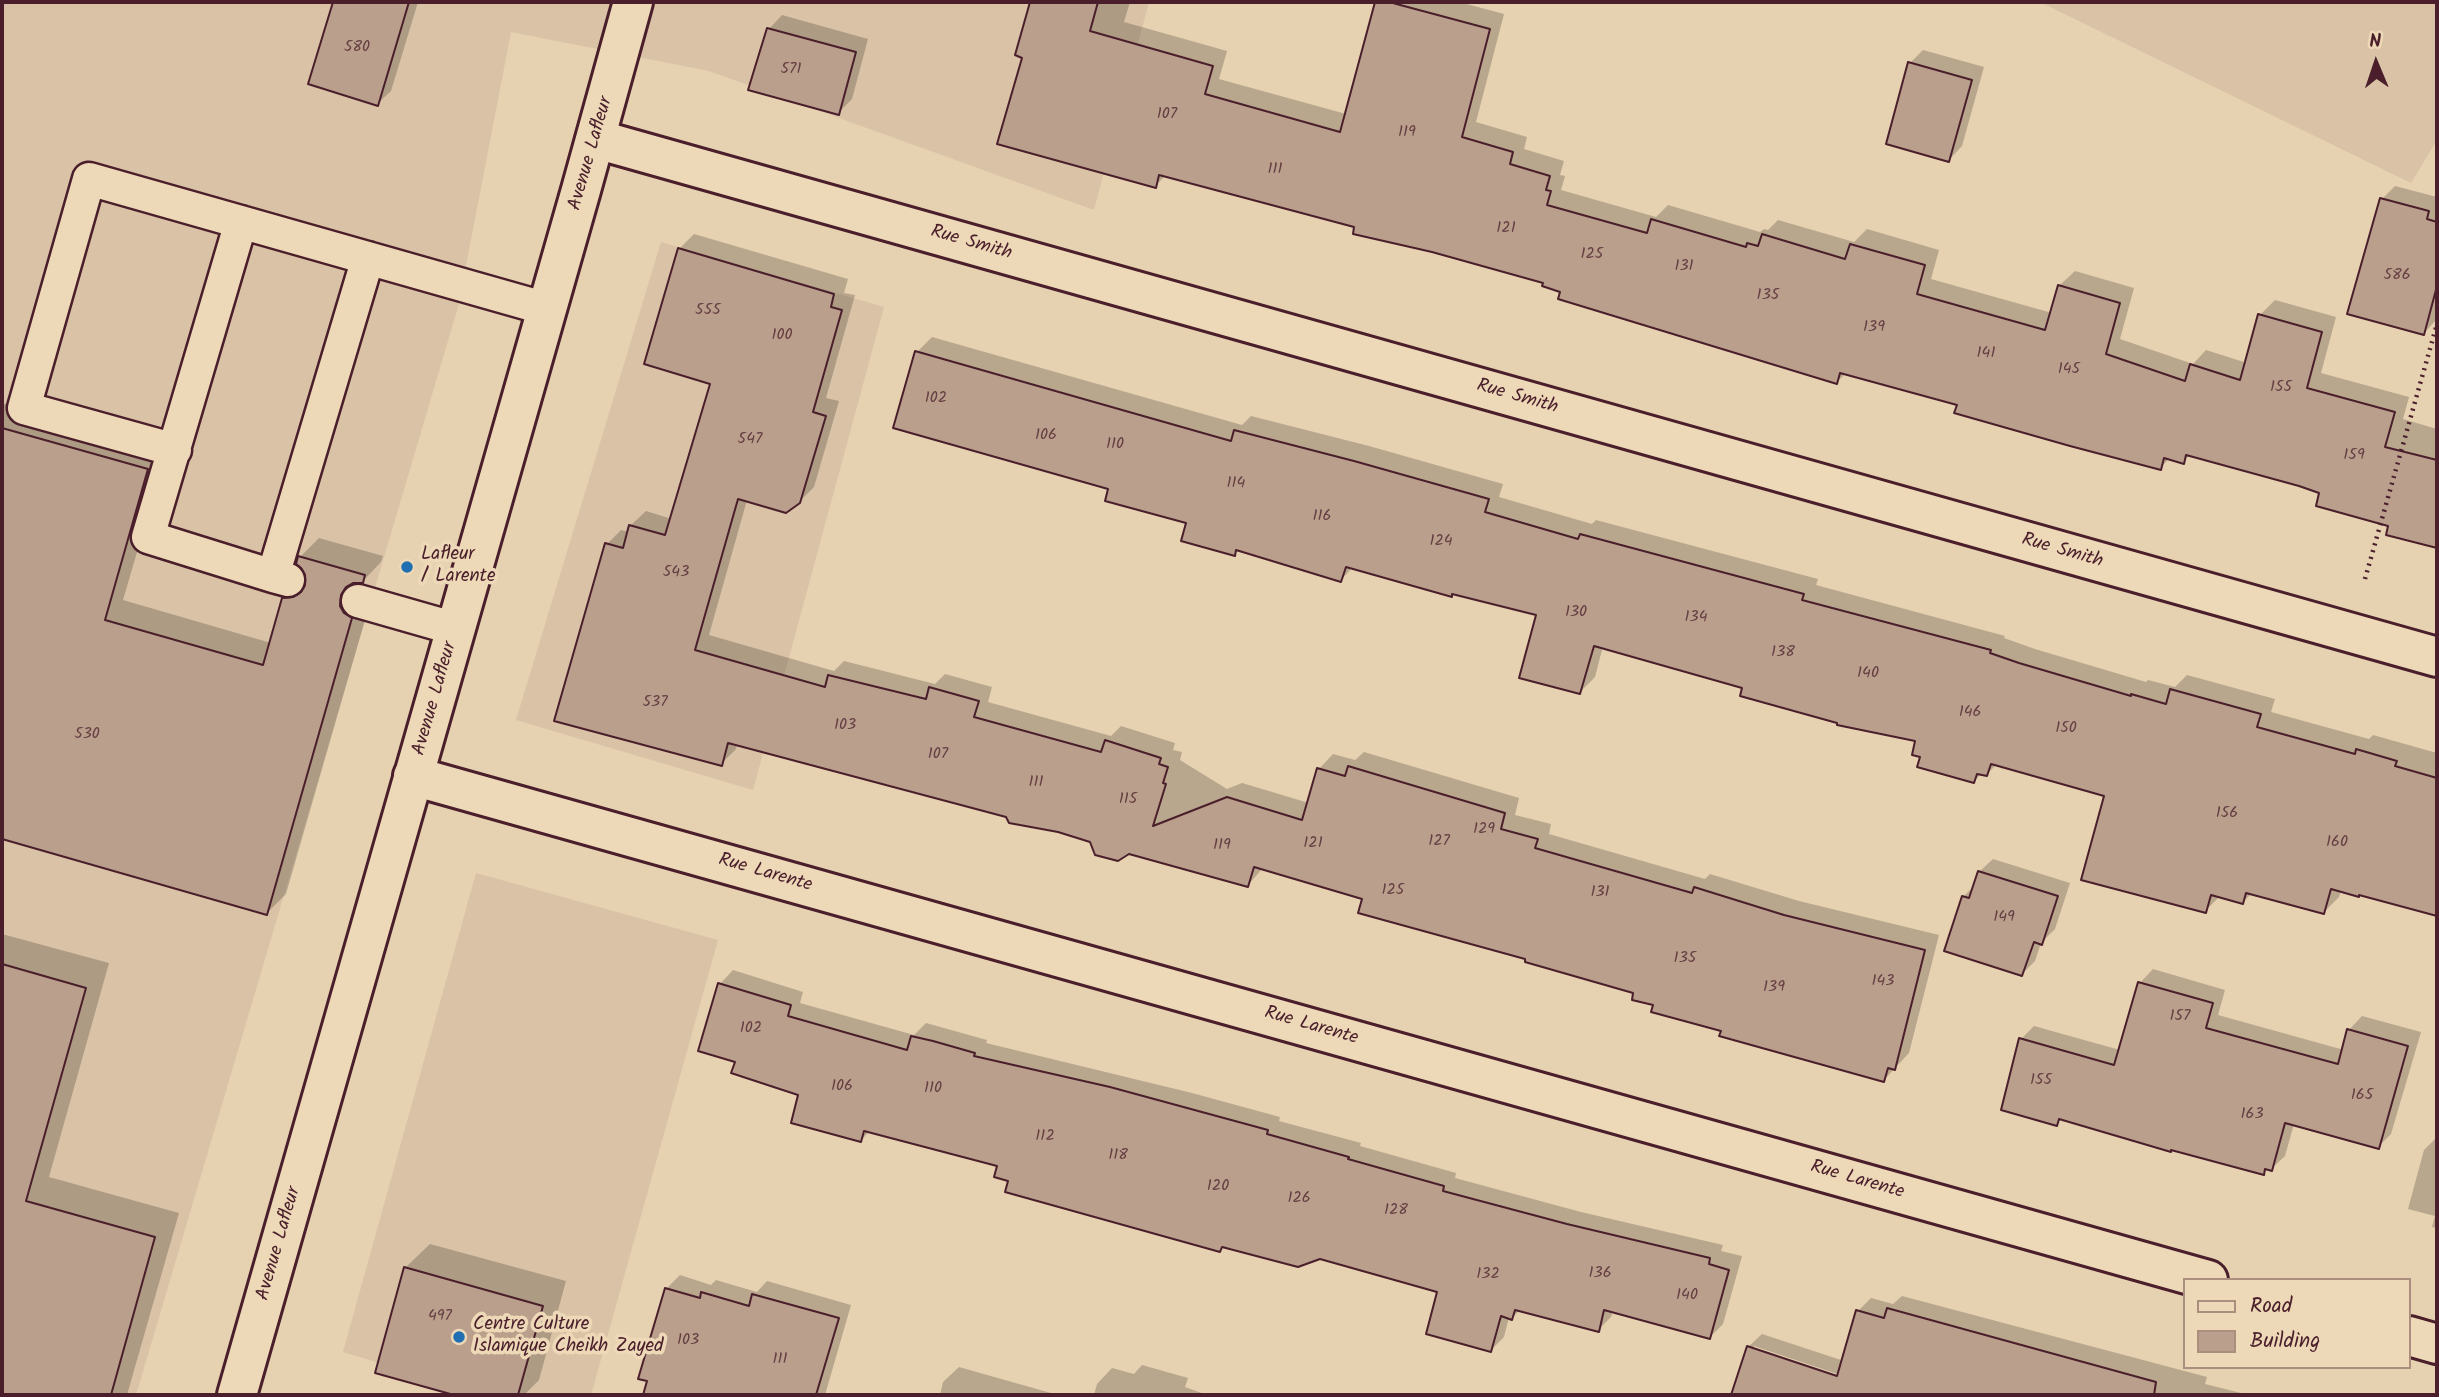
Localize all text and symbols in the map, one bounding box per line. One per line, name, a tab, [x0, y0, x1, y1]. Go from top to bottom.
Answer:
text: N	[2369, 27, 2382, 57]
north arrow	[2341, 28, 2411, 98]
house number: 580	[344, 38, 370, 58]
house number: 571	[781, 60, 801, 80]
street label: Avenue Lafleur	[565, 95, 619, 213]
house number: 107	[1157, 105, 1177, 125]
house number: 119	[1398, 123, 1416, 143]
house number: 111	[1267, 160, 1283, 180]
house number: 121	[1496, 219, 1516, 239]
street label: Rue Smith	[928, 222, 1014, 266]
house number: 125	[1581, 245, 1603, 265]
house number: 131	[1674, 257, 1694, 277]
house number: 586	[2383, 266, 2411, 286]
house number: 135	[1757, 286, 1779, 306]
house number: 555	[695, 301, 721, 321]
house number: 139	[1863, 318, 1885, 338]
house number: 100	[771, 326, 793, 346]
house number: 141	[1977, 344, 1995, 364]
house number: 145	[2058, 360, 2080, 380]
street label: Rue Smith	[1474, 376, 1560, 420]
house number: 155	[2270, 378, 2292, 398]
house number: 102	[925, 389, 947, 409]
house number: 106	[1035, 426, 1057, 446]
house number: 547	[738, 430, 762, 450]
house number: 110	[1106, 435, 1124, 455]
house number: 159	[2343, 446, 2365, 466]
house number: 114	[1227, 474, 1245, 494]
house number: 116	[1313, 507, 1331, 527]
street label: Rue Smith	[2019, 530, 2105, 574]
house number: 124	[1429, 532, 1453, 552]
place label: Lafleur / Larente	[421, 545, 495, 589]
marker: Lafleur / Larente	[399, 559, 415, 575]
house number: 543	[663, 563, 689, 583]
house number: 130	[1565, 603, 1587, 623]
house number: 134	[1685, 608, 1707, 628]
street label: Avenue Lafleur	[409, 640, 463, 758]
house number: 138	[1771, 643, 1795, 663]
house number: 140	[1857, 664, 1879, 684]
house number: 537	[642, 693, 668, 713]
house number: 146	[1959, 703, 1981, 723]
house number: 103	[834, 716, 856, 736]
house number: 150	[2055, 719, 2077, 739]
house number: 530	[74, 725, 100, 745]
house number: 107	[928, 745, 948, 765]
house number: 111	[1028, 773, 1044, 793]
house number: 115	[1119, 790, 1137, 810]
house number: 156	[2216, 804, 2238, 824]
house number: 129	[1473, 820, 1495, 840]
house number: 127	[1428, 832, 1450, 852]
house number: 160	[2326, 833, 2348, 853]
house number: 121	[1303, 834, 1323, 854]
house number: 119	[1213, 836, 1231, 856]
street label: Rue Larente	[715, 850, 815, 898]
house number: 125	[1382, 881, 1404, 901]
house number: 131	[1590, 883, 1610, 903]
house number: 149	[1993, 908, 2015, 928]
house number: 135	[1674, 949, 1696, 969]
house number: 143	[1872, 972, 1894, 992]
house number: 139	[1763, 978, 1785, 998]
street label: Rue Larente	[1261, 1003, 1361, 1051]
house number: 157	[2170, 1007, 2190, 1027]
house number: 102	[740, 1019, 762, 1039]
house number: 155	[2030, 1071, 2052, 1091]
house number: 106	[831, 1077, 853, 1097]
house number: 110	[924, 1079, 942, 1099]
house number: 165	[2351, 1086, 2373, 1106]
house number: 163	[2240, 1105, 2264, 1125]
house number: 112	[1035, 1127, 1055, 1147]
house number: 118	[1108, 1146, 1128, 1166]
street label: Rue Larente	[1807, 1157, 1907, 1205]
house number: 120	[1207, 1177, 1229, 1197]
street label: Avenue Lafleur	[253, 1185, 307, 1303]
house number: 126	[1287, 1189, 1311, 1209]
house number: 128	[1384, 1201, 1408, 1221]
house number: 136	[1588, 1264, 1612, 1284]
house number: 132	[1476, 1265, 1500, 1285]
legend	[2184, 1278, 2411, 1369]
house number: 140	[1676, 1286, 1698, 1306]
text: Road	[2250, 1290, 2292, 1323]
house number: 497	[428, 1307, 452, 1327]
place label: Centre Culture Islamique Cheikh Zayed	[473, 1315, 663, 1359]
text: Building	[2250, 1325, 2320, 1358]
marker: Centre Culture Islamique Cheikh Zayed	[451, 1329, 467, 1345]
house number: 103	[677, 1331, 699, 1351]
house number: 111	[772, 1350, 788, 1370]

